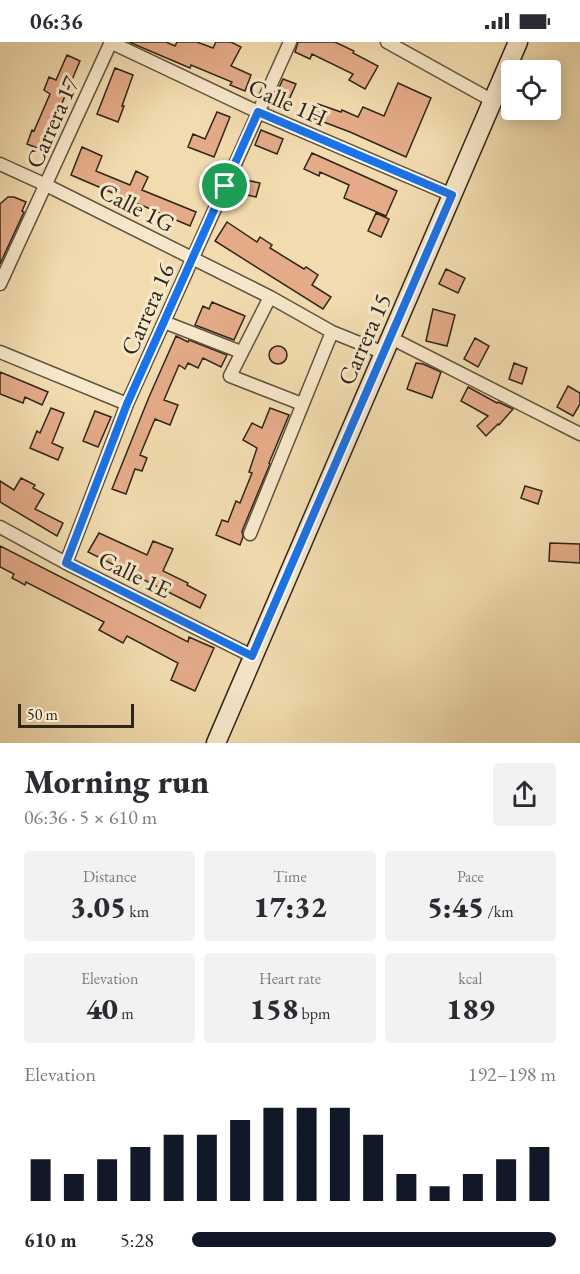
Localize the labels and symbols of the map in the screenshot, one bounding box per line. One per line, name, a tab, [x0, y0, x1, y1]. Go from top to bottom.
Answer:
street label: Carrera 17	[18, 71, 86, 173]
street label: Calle 1H	[244, 71, 332, 133]
pin	[199, 160, 250, 211]
street label: Calle 1G	[94, 175, 180, 239]
street label: Carrera 16	[113, 258, 181, 360]
street label: Carrera 15	[330, 288, 398, 390]
street label: Calle 1E	[93, 543, 177, 605]
scale bar	[18, 701, 134, 728]

